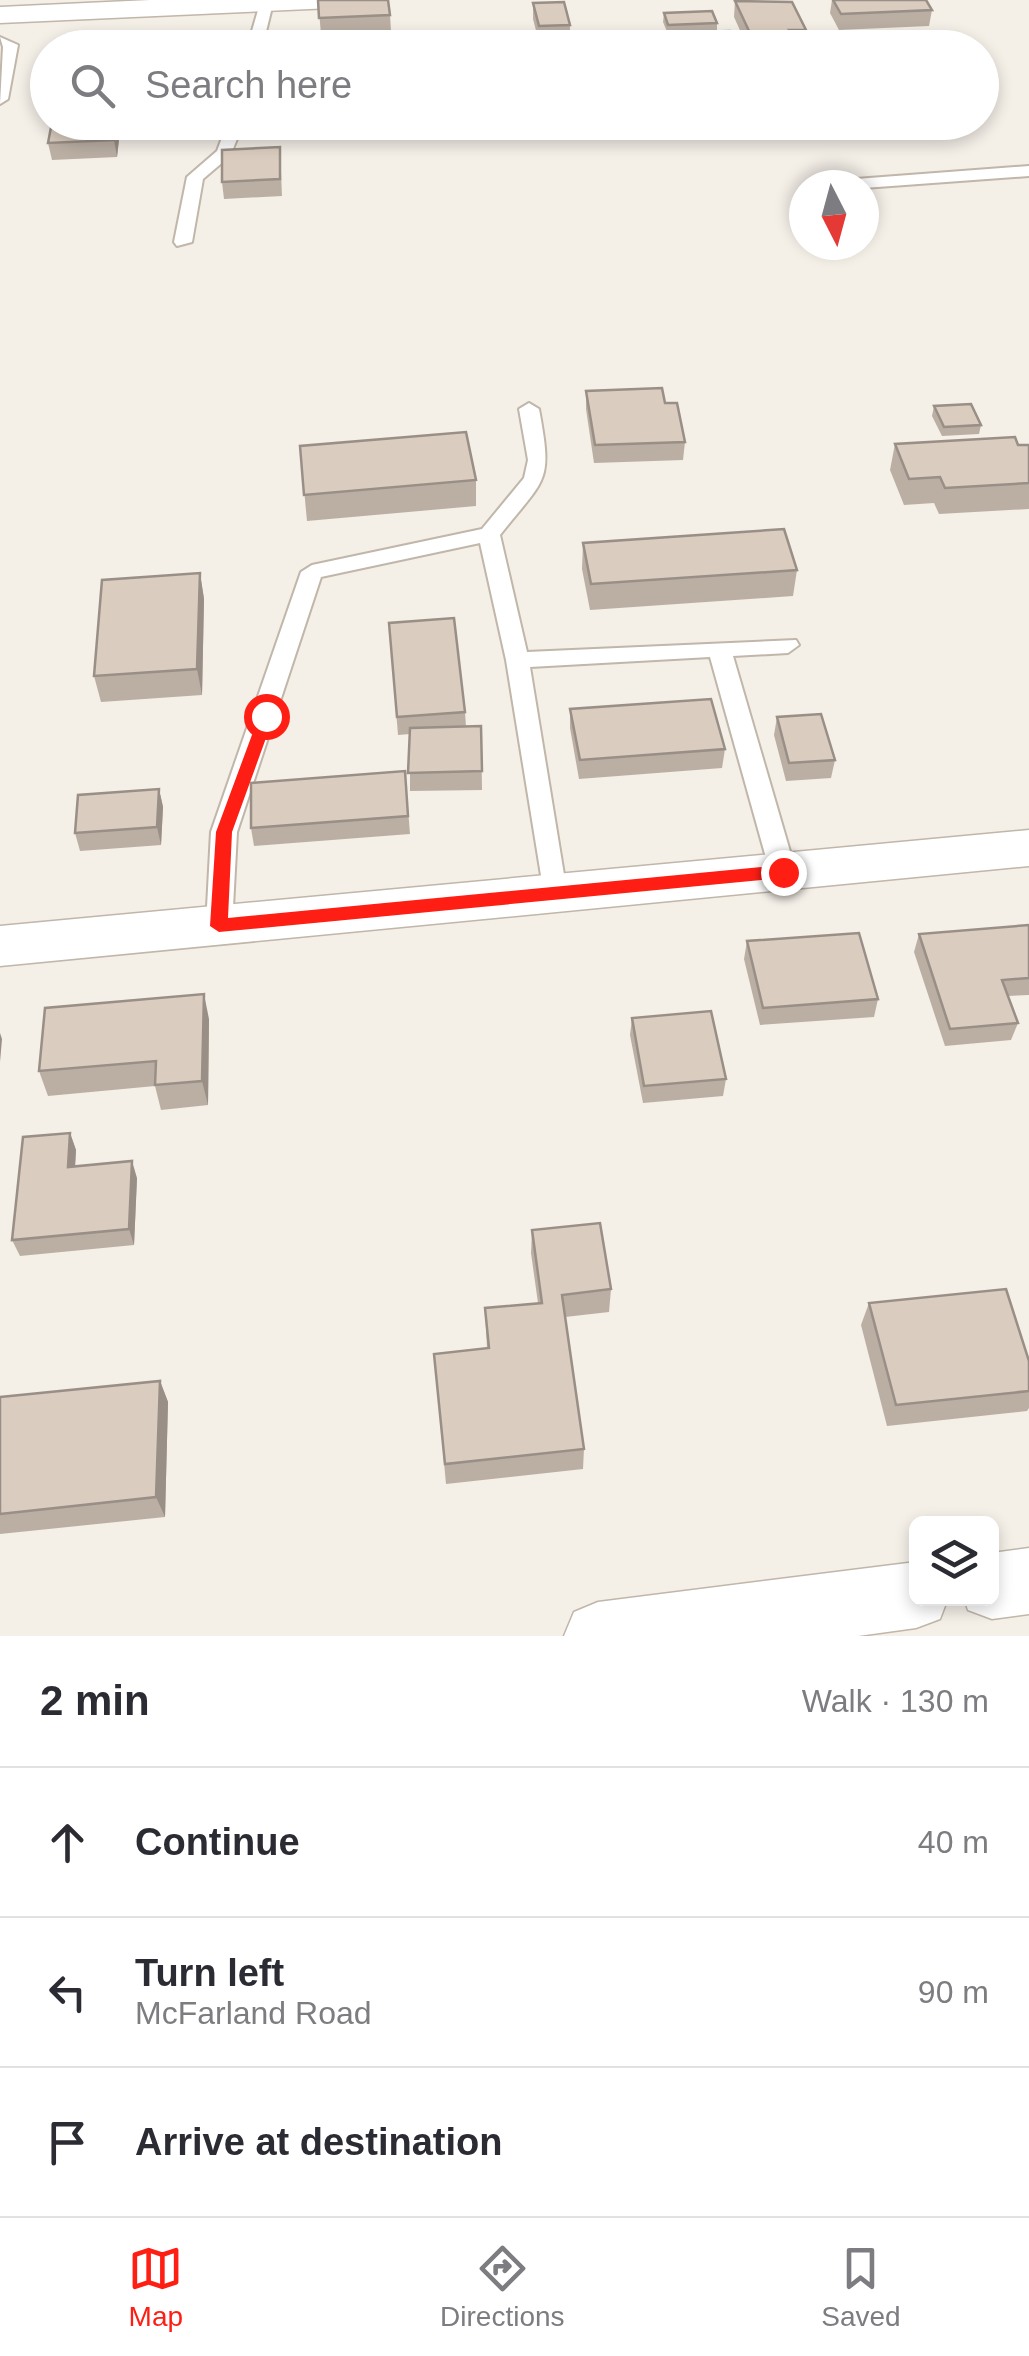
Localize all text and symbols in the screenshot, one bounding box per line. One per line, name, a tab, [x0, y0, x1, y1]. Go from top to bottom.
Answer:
search box	[30, 30, 999, 140]
icon: search	[65, 58, 120, 113]
text: Search here	[145, 64, 352, 106]
north arrow	[789, 170, 879, 260]
route start	[244, 694, 290, 740]
route end	[761, 850, 807, 896]
map controls	[909, 1516, 999, 1606]
button: layers	[909, 1516, 999, 1606]
text: 2 min	[40, 1677, 150, 1724]
text: Walk · 130 m	[802, 1683, 989, 1719]
icon: ahead	[40, 1815, 95, 1870]
text: Continue	[135, 1821, 300, 1863]
text: 40 m	[918, 1824, 989, 1860]
text: Turn left	[135, 1952, 284, 1994]
icon: left	[40, 1965, 95, 2020]
text: 90 m	[918, 1974, 989, 2010]
text: McFarland Road	[135, 1995, 372, 2031]
icon: arrive	[40, 2115, 95, 2170]
text: Arrive at destination	[135, 2121, 502, 2163]
tab: Map	[128, 2241, 183, 2333]
tab: Directions	[440, 2241, 565, 2333]
tab: Saved	[821, 2241, 901, 2333]

